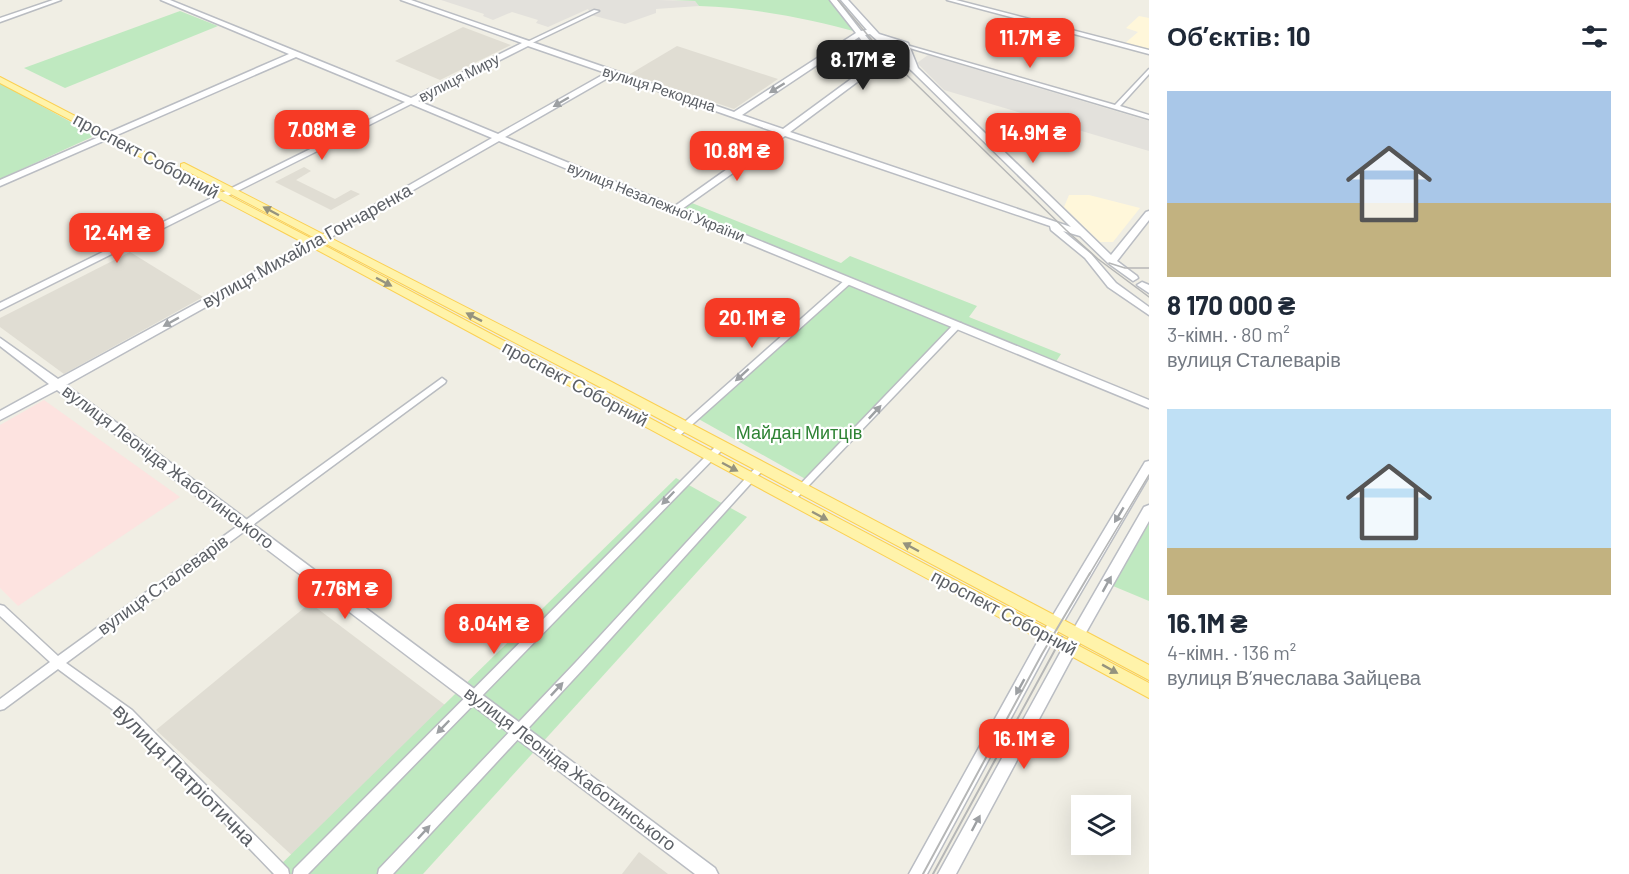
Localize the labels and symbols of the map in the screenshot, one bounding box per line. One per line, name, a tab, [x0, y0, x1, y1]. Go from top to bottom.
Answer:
pin: 11.7M ₴	[975, 18, 1085, 69]
pin: 8.17M ₴	[808, 40, 918, 91]
street label: вулиця Миру	[415, 49, 502, 105]
street label: вулиця Рекордна	[601, 61, 719, 115]
one-way arrow	[769, 83, 785, 94]
one-way arrow	[553, 97, 569, 108]
street label: проспект Соборний	[70, 107, 223, 203]
pin: 7.08M ₴	[267, 110, 377, 161]
pin: 14.9M ₴	[978, 113, 1088, 164]
pin: 10.8M ₴	[682, 131, 792, 182]
street label: вулиця Незалежної України	[565, 157, 748, 245]
street label: вулиця Михайла Гончаренка	[198, 178, 416, 312]
one-way arrow	[263, 206, 280, 216]
pin: 12.4M ₴	[62, 213, 172, 264]
one-way arrow	[376, 277, 393, 287]
pin: 20.1M ₴	[697, 298, 807, 349]
one-way arrow	[466, 312, 483, 322]
one-way arrow	[162, 317, 179, 327]
street label: проспект Соборний	[499, 335, 652, 431]
one-way arrow	[735, 368, 750, 381]
street label: вулиця Леоніда Жаботинського	[58, 379, 279, 553]
one-way arrow	[868, 405, 882, 420]
park label: Майдан Митців	[736, 421, 862, 443]
one-way arrow	[722, 462, 739, 472]
one-way arrow	[661, 490, 675, 505]
one-way arrow	[1114, 507, 1125, 523]
one-way arrow	[812, 511, 829, 521]
street label: вулиця Сталеварів	[93, 529, 232, 639]
one-way arrow	[902, 542, 920, 552]
street label: проспект Соборний	[928, 564, 1081, 660]
pin: 7.76M ₴	[290, 569, 400, 620]
one-way arrow	[1102, 575, 1112, 592]
pin: 8.04M ₴	[439, 604, 549, 655]
one-way arrow	[1101, 664, 1118, 674]
one-way arrow	[1015, 679, 1025, 696]
street label: вулиця Леоніда Жаботинського	[460, 681, 681, 855]
one-way arrow	[550, 683, 564, 697]
street label: вулиця Патріотична	[109, 697, 262, 851]
pin: 16.1M ₴	[969, 719, 1079, 770]
one-way arrow	[437, 720, 451, 734]
one-way arrow	[971, 814, 981, 831]
one-way arrow	[417, 824, 431, 839]

